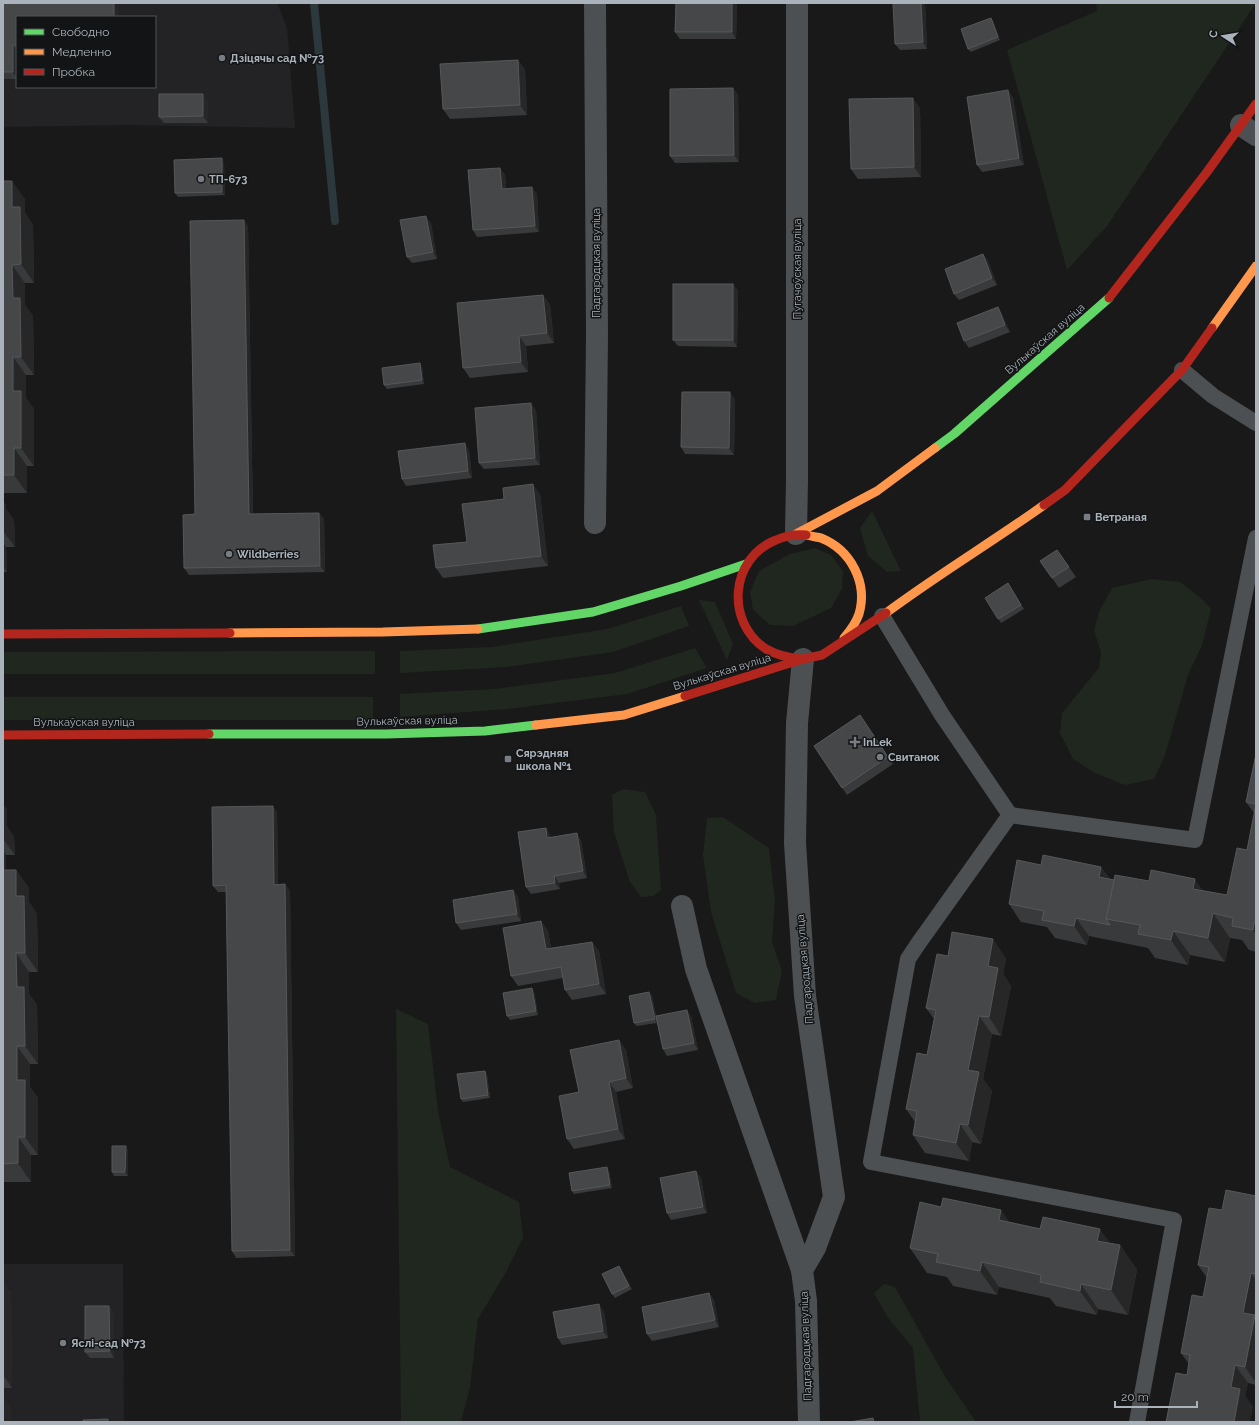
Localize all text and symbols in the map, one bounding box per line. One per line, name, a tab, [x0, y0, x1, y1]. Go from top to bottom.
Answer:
legend	[16, 16, 156, 88]
north arrow	[1203, 16, 1243, 56]
text: Свободно	[52, 25, 109, 39]
text: С	[1207, 29, 1221, 39]
text: Медленно	[52, 45, 111, 59]
place label: Дзіцячы сад №73	[230, 52, 324, 65]
marker: Дзіцячы сад №73	[217, 53, 227, 63]
text: Пробка	[52, 65, 95, 79]
place label: ТП-673	[209, 173, 247, 186]
marker: ТП-673	[196, 174, 206, 184]
street label: Падгародцкая вуліца	[590, 208, 603, 318]
street label: Пугачоўская вуліца	[791, 218, 804, 320]
street label: Вулькаўская вуліца	[1003, 301, 1087, 377]
place label: Ветраная	[1095, 511, 1147, 524]
marker: Ветраная	[1082, 512, 1092, 522]
place label: Wildberries	[237, 548, 299, 561]
marker: Wildberries	[224, 549, 234, 559]
street label: Вулькаўская вуліца	[672, 651, 772, 693]
street label: Вулькаўская вуліца	[356, 714, 458, 728]
street label: Вулькаўская вуліца	[33, 716, 135, 729]
place label: InLek	[863, 736, 893, 749]
marker: InLek	[850, 737, 860, 747]
place label: Сярэдняя школа №1	[516, 747, 572, 773]
place label: Свитанок	[888, 751, 941, 764]
marker: Свитанок	[875, 752, 885, 762]
marker: Сярэдняя школа №1	[503, 754, 513, 764]
street label: Падгародцкая вуліца	[794, 914, 816, 1024]
street label: Падгародцкая вуліца	[798, 1291, 814, 1401]
place label: Яслі-сад №73	[71, 1337, 146, 1350]
marker: Яслі-сад №73	[58, 1338, 68, 1348]
scale bar	[1115, 1383, 1197, 1409]
text: 20 m	[1121, 1390, 1149, 1404]

